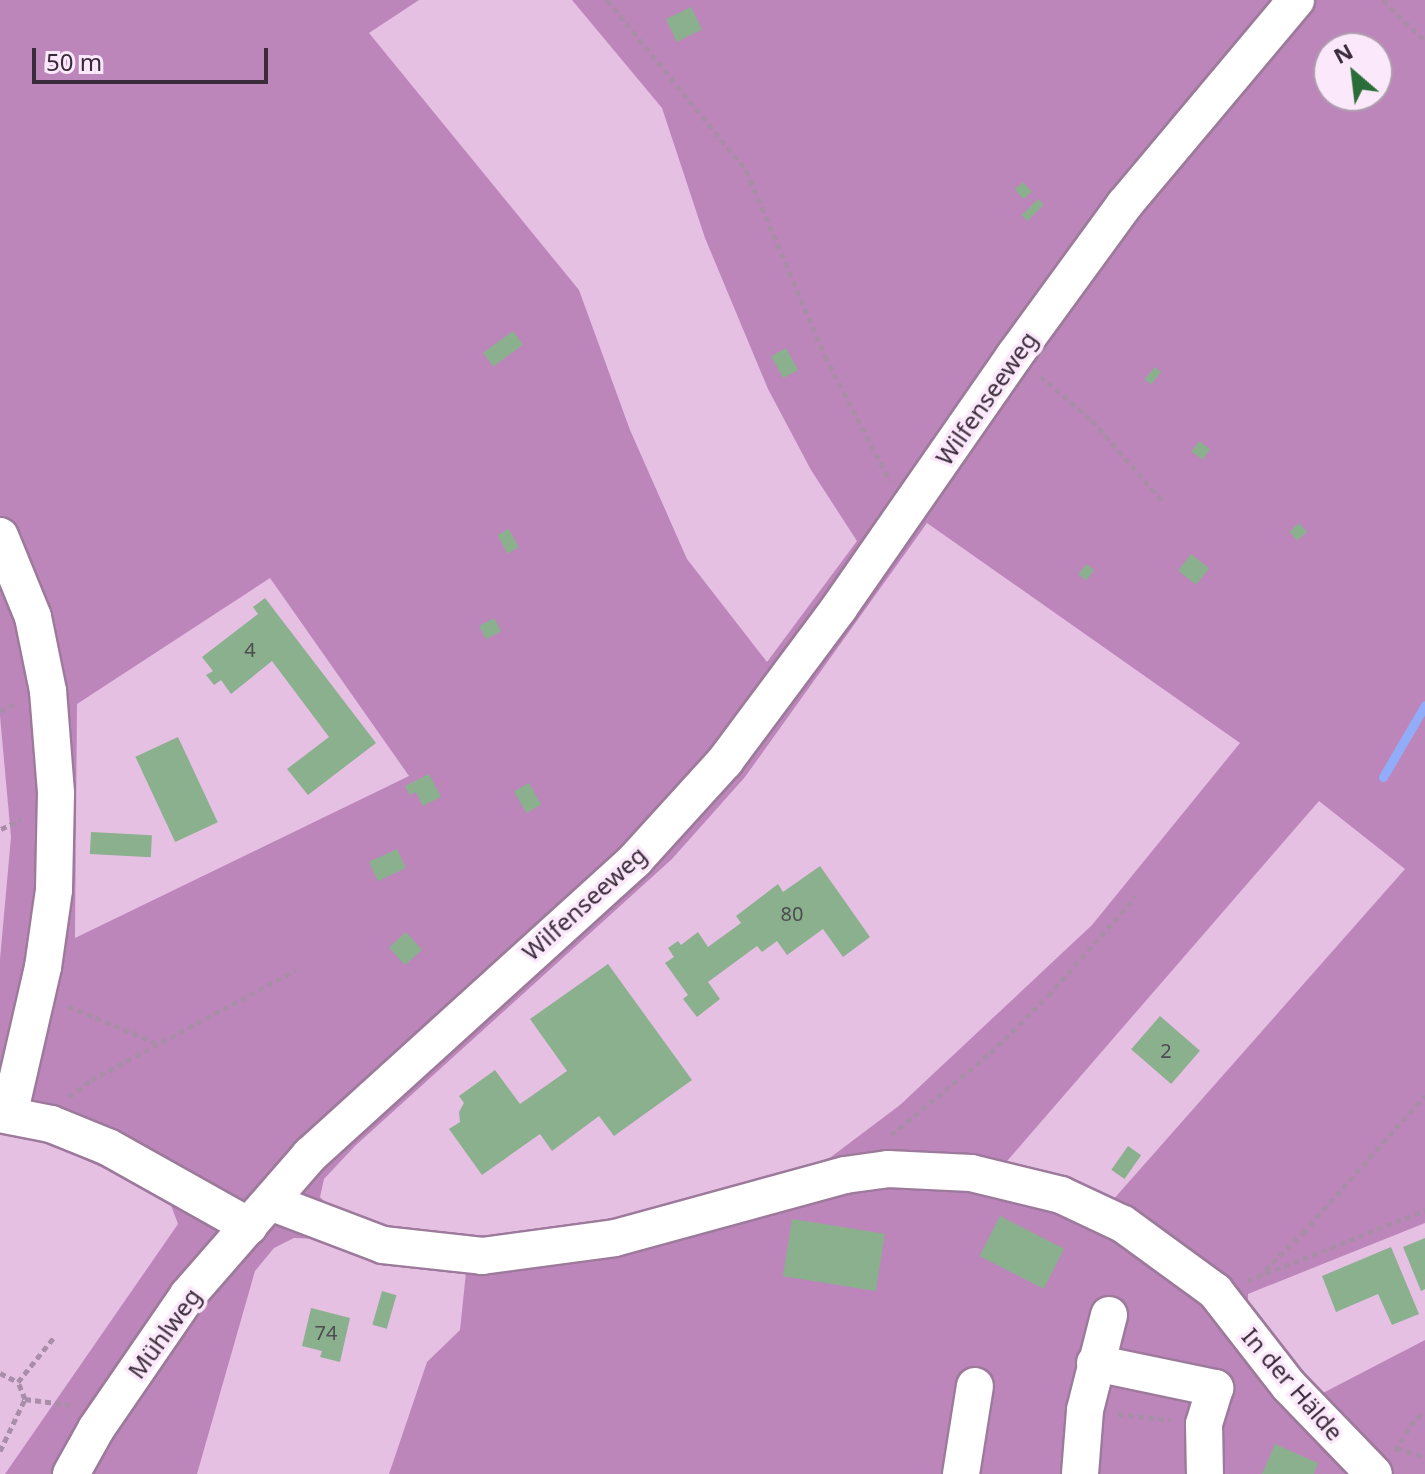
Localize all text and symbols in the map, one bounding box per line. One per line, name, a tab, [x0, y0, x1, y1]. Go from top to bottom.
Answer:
scale bar	[36, 32, 272, 82]
north arrow	[1313, 32, 1393, 112]
text: N	[1328, 35, 1358, 70]
text: 50 m	[46, 45, 102, 78]
street label: Wilfenseeweg	[929, 326, 1043, 470]
house number: 4	[244, 637, 256, 661]
street label: Wilfenseeweg	[516, 840, 652, 966]
house number: 80	[781, 901, 803, 925]
house number: 2	[1160, 1038, 1172, 1062]
street label: Mühlweg	[122, 1282, 206, 1384]
house number: 74	[315, 1320, 337, 1344]
street label: In der Hälde	[1236, 1322, 1350, 1446]

